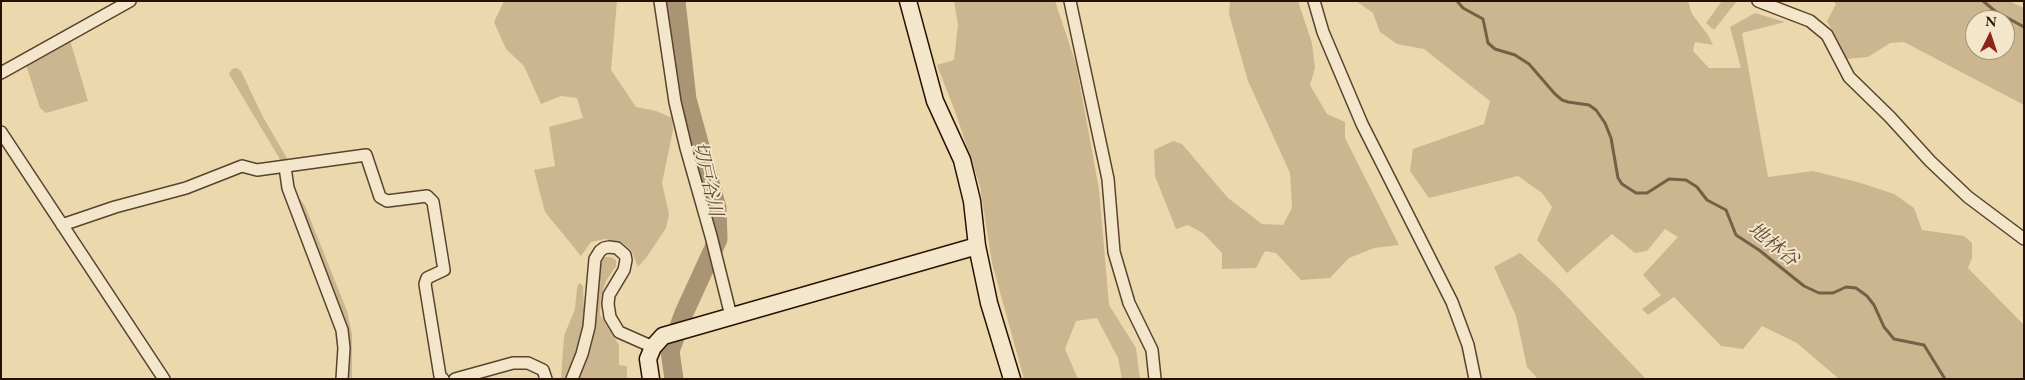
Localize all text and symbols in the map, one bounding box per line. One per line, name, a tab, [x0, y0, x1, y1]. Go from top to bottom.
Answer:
north arrow	[1965, 10, 2015, 60]
text: N	[1985, 12, 1997, 30]
water label: 切戸谷川	[687, 139, 727, 219]
water label: 地林谷	[1744, 218, 1802, 272]

